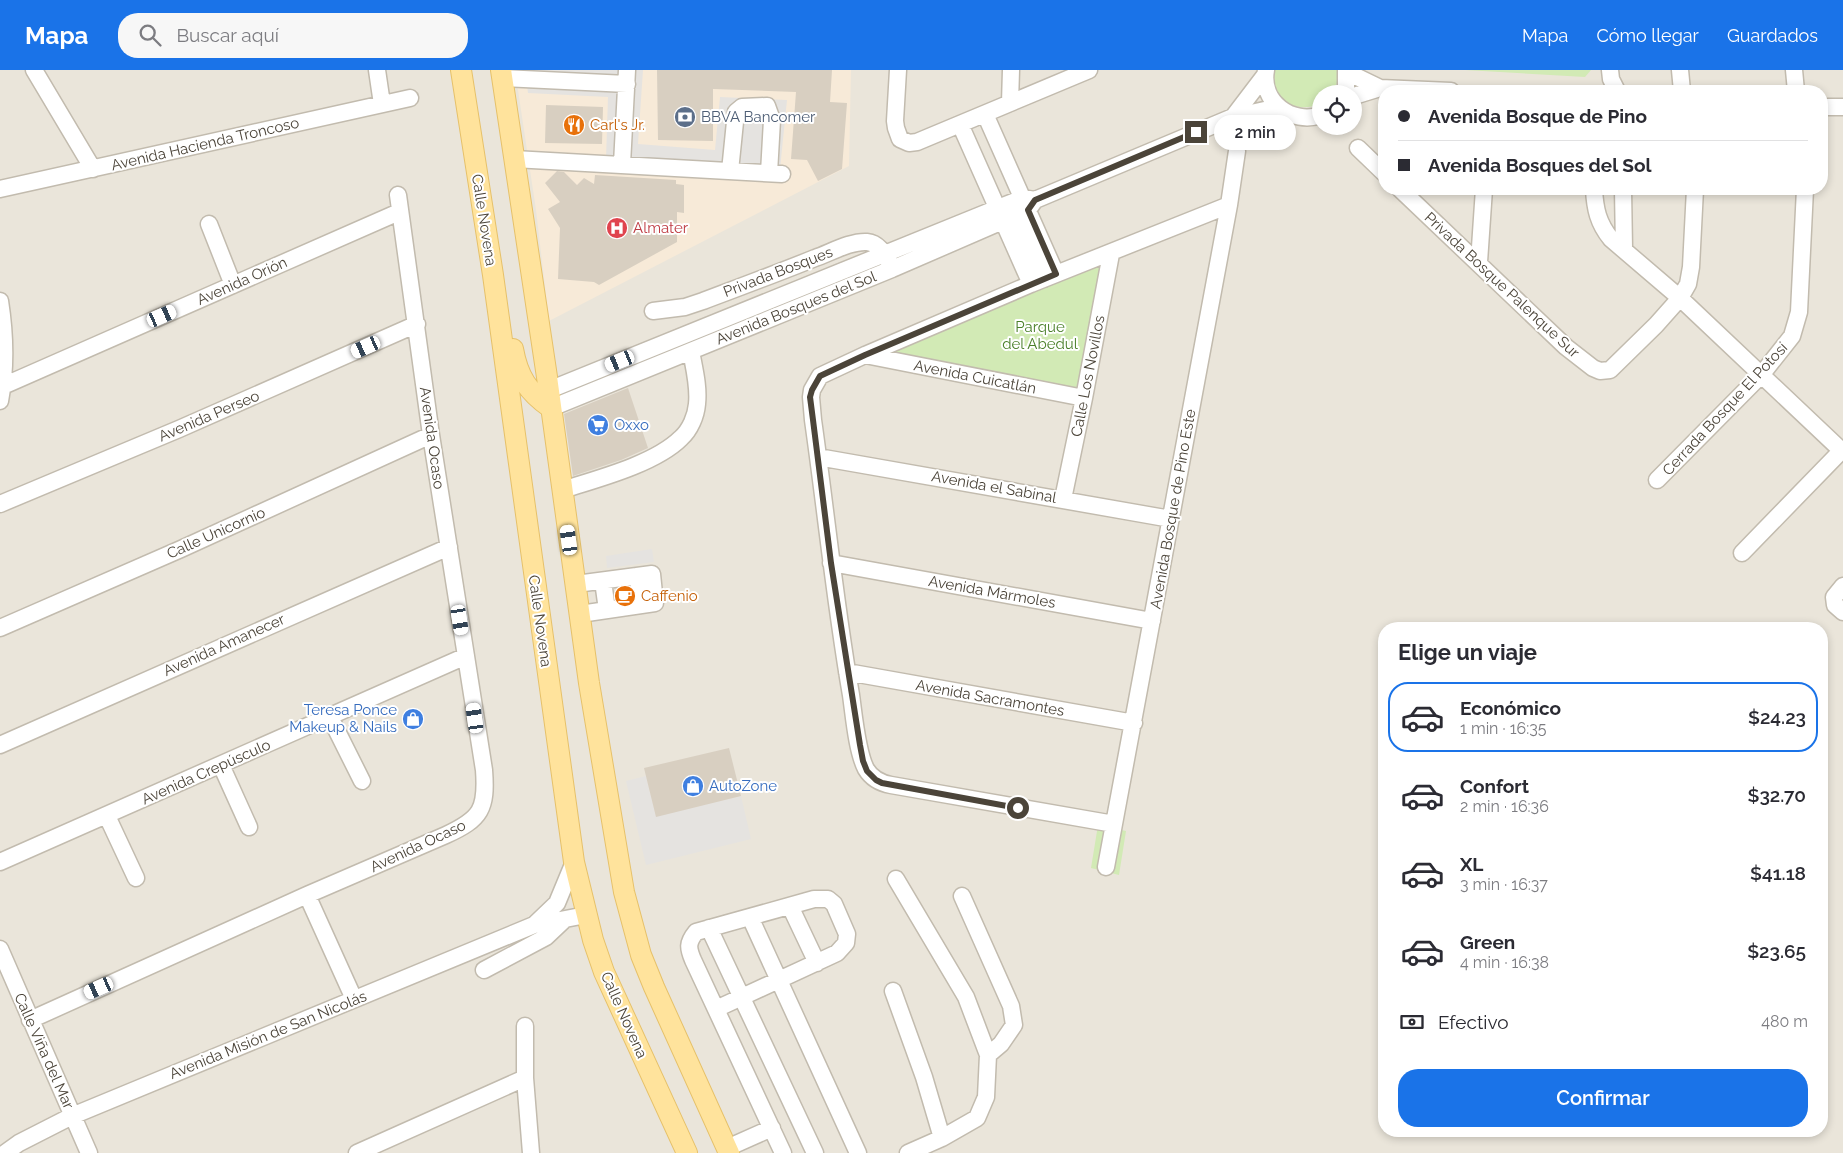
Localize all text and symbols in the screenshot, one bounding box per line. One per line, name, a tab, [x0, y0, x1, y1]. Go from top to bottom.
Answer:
search box	[118, 13, 468, 58]
text: Mapa	[25, 21, 88, 50]
icon: search	[136, 21, 164, 49]
text: Buscar aquí	[176, 24, 279, 46]
text: Mapa	[1522, 25, 1568, 46]
text: Cómo llegar	[1596, 25, 1699, 46]
text: Guardados	[1727, 25, 1818, 46]
map controls	[1312, 85, 1362, 135]
button: locate	[1312, 85, 1362, 135]
bank icon: BBVA Bancomer	[673, 105, 697, 129]
text: Avenida Bosque de Pino	[1428, 105, 1647, 127]
place label: BBVA Bancomer	[701, 108, 816, 126]
restaurant icon: Carl's Jr.	[562, 113, 586, 137]
street label: Avenida Hacienda Troncoso	[109, 114, 301, 174]
callout: 2 min	[1214, 114, 1296, 150]
place label: Carl's Jr.	[590, 116, 645, 134]
route end	[1185, 121, 1207, 143]
text: 2 min	[1235, 123, 1276, 142]
text: Avenida Bosques del Sol	[1428, 154, 1652, 176]
street label: Calle Novena	[468, 173, 500, 267]
street label: Privada Bosque Palenque Sur	[1421, 208, 1584, 362]
hospital icon: Almater	[605, 216, 629, 240]
place label: Almater	[633, 219, 689, 237]
street label: Privada Bosques	[721, 243, 835, 301]
street label: Avenida Orión	[194, 253, 290, 309]
street label: Avenida Bosques del Sol	[713, 267, 880, 348]
car	[145, 303, 178, 329]
street label: Calle Los Novillos	[1067, 314, 1109, 438]
park label: Parque del Abedul	[1002, 318, 1079, 353]
car	[349, 334, 382, 360]
street label: Cerrada Bosque El Potosí	[1659, 338, 1792, 479]
car	[603, 348, 636, 374]
street label: Avenida Cuicatlán	[912, 356, 1038, 398]
street label: Avenida Ocaso	[416, 386, 448, 491]
street label: Avenida Perseo	[156, 387, 262, 445]
street label: Avenida Bosque de Pino Este	[1147, 407, 1199, 610]
supermarket icon: Oxxo	[586, 413, 610, 437]
place label: Oxxo	[614, 416, 649, 434]
street label: Avenida el Sabinal	[930, 467, 1059, 507]
street label: Calle Unicornio	[164, 503, 268, 563]
car	[559, 524, 578, 556]
street label: Avenida Mármoles	[927, 572, 1057, 612]
street label: Calle Novena	[525, 574, 555, 668]
cafe icon: Caffenio	[613, 584, 637, 608]
place label: Caffenio	[641, 587, 698, 605]
car	[450, 604, 469, 636]
street label: Avenida Amanecer	[161, 610, 288, 680]
text: Elige un viaje	[1398, 639, 1537, 665]
street label: Avenida Sacramontes	[914, 676, 1066, 720]
icon: car	[1400, 695, 1445, 740]
text: Económico	[1460, 697, 1561, 719]
place label: Teresa Ponce Makeup & Nails	[289, 701, 397, 736]
car	[465, 702, 484, 734]
text: $24.23	[1748, 706, 1806, 728]
shop icon: Teresa Ponce Makeup & Nails	[401, 707, 425, 731]
text: 1 min · 16:35	[1460, 719, 1546, 738]
street label: Avenida Crepúsculo	[139, 735, 273, 809]
icon: car	[1400, 773, 1445, 818]
shop icon: AutoZone	[681, 774, 705, 798]
text: Confort	[1460, 775, 1529, 797]
place label: AutoZone	[709, 777, 777, 795]
text: $32.70	[1748, 784, 1806, 806]
route start	[1007, 797, 1029, 819]
text: 2 min · 16:36	[1460, 797, 1549, 816]
street label: Avenida Ocaso	[367, 816, 469, 876]
icon: car	[1400, 851, 1445, 896]
text: XL	[1460, 853, 1483, 875]
text: $41.18	[1750, 862, 1806, 884]
text: 3 min · 16:37	[1460, 875, 1548, 894]
icon: car	[1400, 929, 1445, 974]
text: Green	[1460, 931, 1515, 953]
text: $23.65	[1747, 940, 1806, 962]
text: 4 min · 16:38	[1460, 953, 1549, 972]
street label: Calle Novena	[597, 969, 651, 1061]
car	[82, 975, 115, 1001]
street label: Avenida Misión de San Nicolás	[167, 987, 369, 1083]
street label: Calle Viña del Mar	[10, 990, 78, 1112]
icon: cash	[1398, 1008, 1426, 1036]
text: Efectivo	[1438, 1011, 1509, 1033]
text: 480 m	[1761, 1012, 1808, 1031]
button: Confirmar	[1398, 1069, 1808, 1127]

